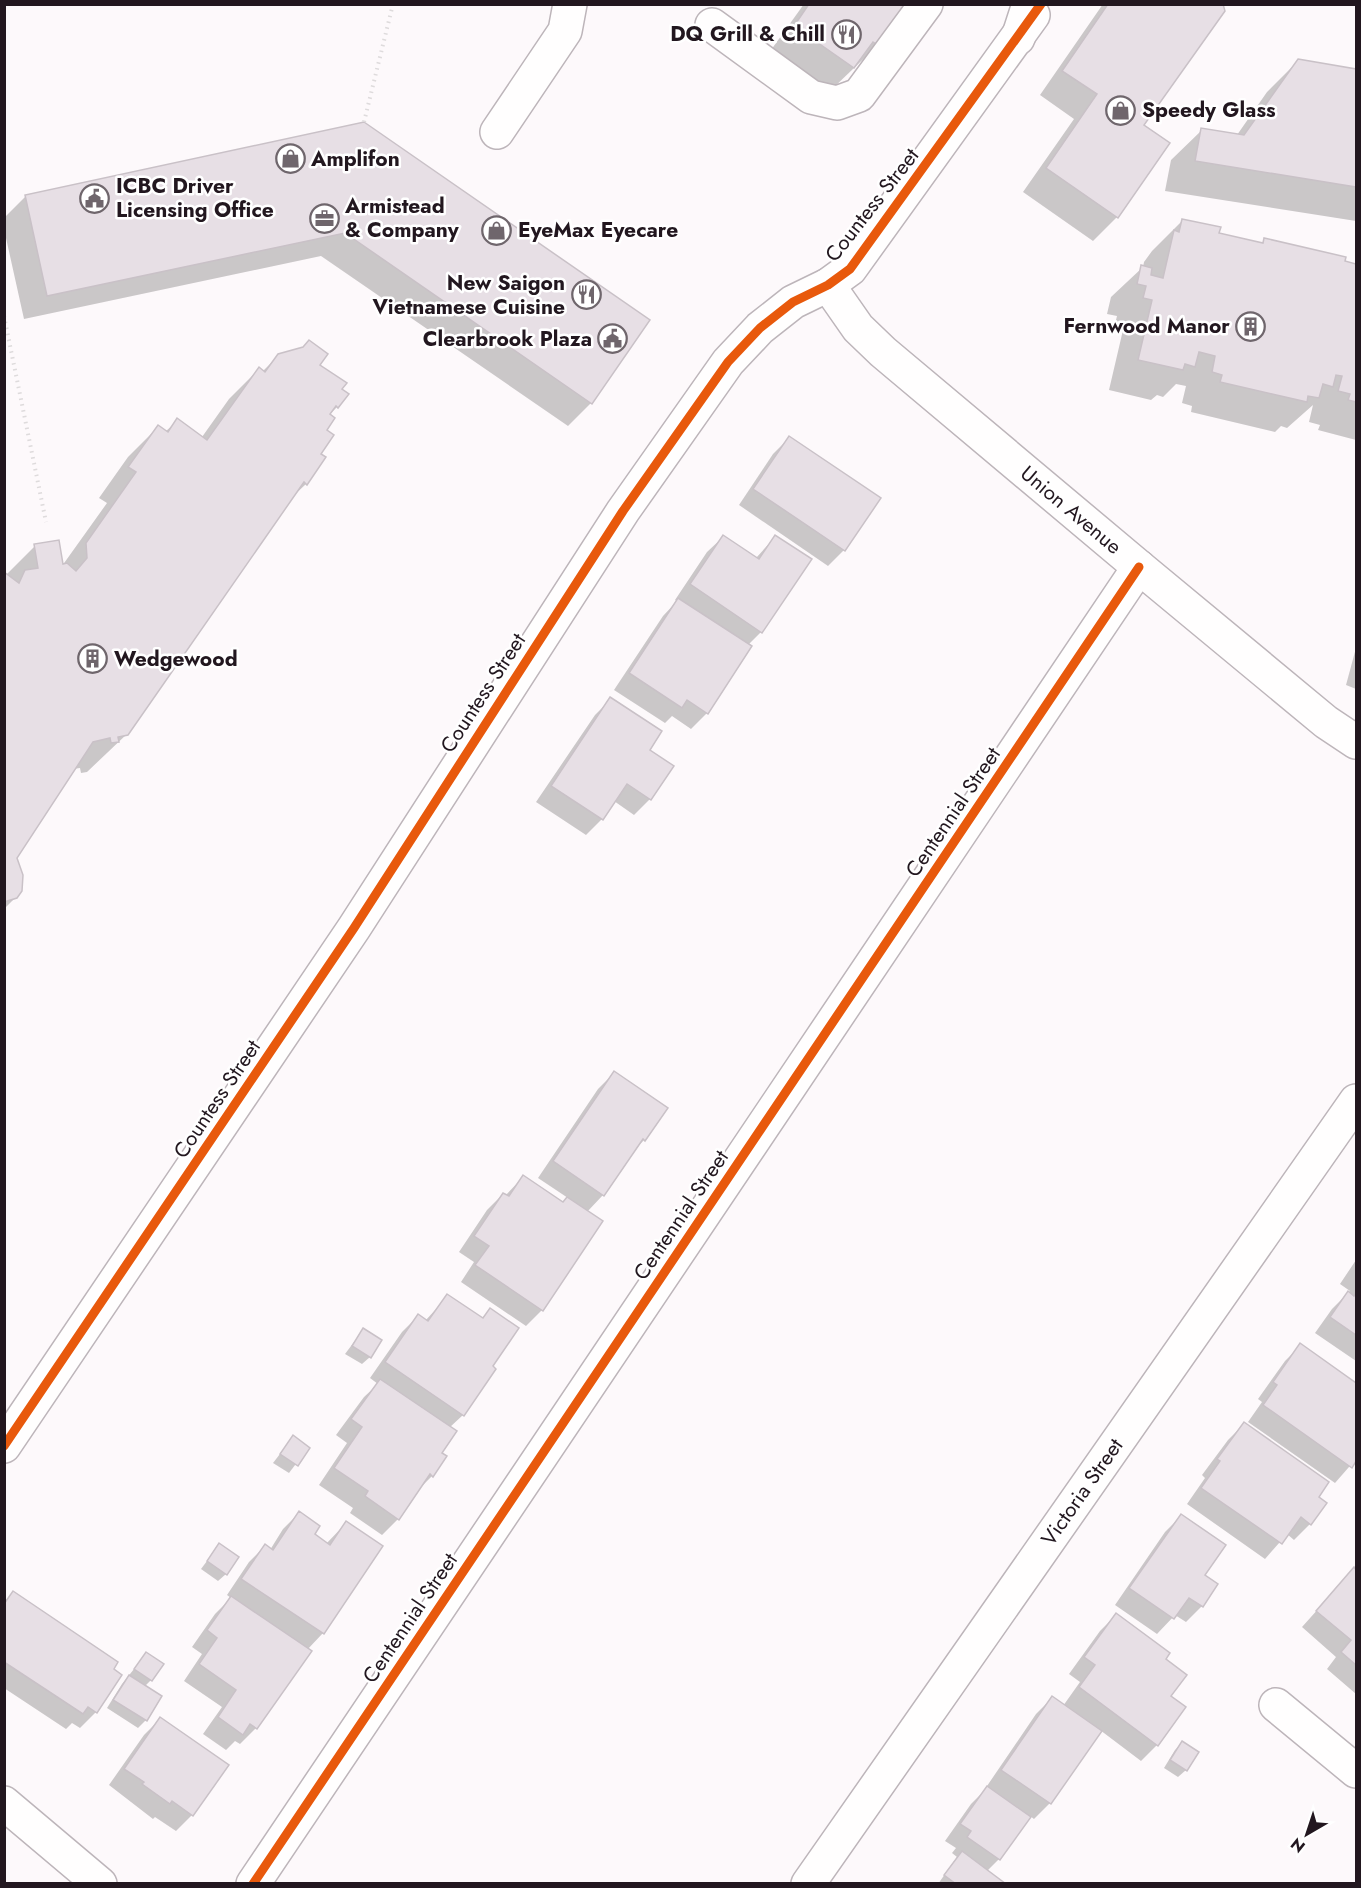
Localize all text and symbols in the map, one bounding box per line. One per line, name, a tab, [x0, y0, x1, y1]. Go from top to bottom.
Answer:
restaurant icon: DQ Grill & Chill	[830, 18, 862, 50]
place label: DQ Grill & Chill	[670, 19, 825, 49]
shop icon: Speedy Glass	[1105, 94, 1137, 126]
place label: Speedy Glass	[1142, 95, 1276, 125]
street label: Countess Street	[818, 142, 926, 268]
shop icon: Amplifon	[274, 143, 306, 175]
place label: Amplifon	[310, 144, 400, 174]
place label: ICBC Driver Licensing Office	[116, 171, 274, 225]
public building icon: ICBC Driver Licensing Office	[79, 182, 111, 214]
place label: Armistead & Company	[344, 191, 460, 245]
office icon: Armistead & Company	[308, 202, 340, 234]
shop icon: EyeMax Eyecare	[481, 214, 513, 246]
place label: EyeMax Eyecare	[518, 215, 678, 245]
place label: New Saigon Vietnamese Cuisine	[371, 268, 565, 322]
restaurant icon: New Saigon Vietnamese Cuisine	[570, 279, 602, 311]
building icon: Fernwood Manor	[1235, 310, 1267, 342]
place label: Fernwood Manor	[1064, 311, 1230, 341]
public building icon: Clearbrook Plaza	[597, 323, 629, 355]
place label: Clearbrook Plaza	[423, 324, 592, 354]
street label: Union Avenue	[1014, 459, 1128, 561]
street label: Countess Street	[433, 627, 533, 759]
building icon: Wedgewood	[77, 643, 109, 675]
place label: Wedgewood	[114, 644, 238, 674]
street label: Centennial Street	[898, 741, 1008, 883]
street label: Countess Street	[166, 1034, 268, 1164]
street label: Centennial Street	[626, 1144, 736, 1286]
street label: Victoria Street	[1034, 1432, 1130, 1552]
street label: Centennial Street	[355, 1547, 465, 1689]
north arrow	[1277, 1804, 1337, 1864]
text: N	[1286, 1832, 1310, 1858]

